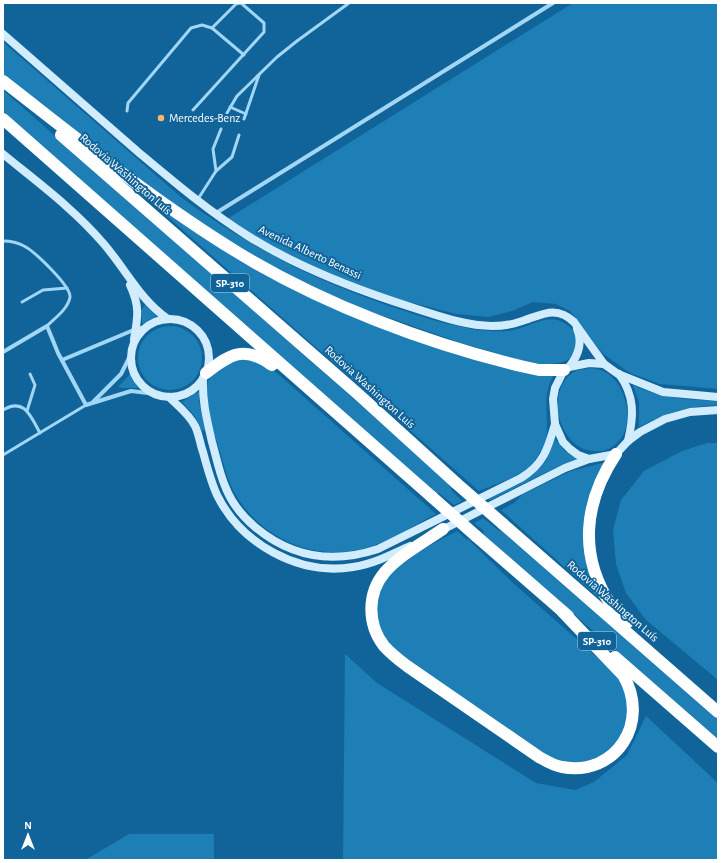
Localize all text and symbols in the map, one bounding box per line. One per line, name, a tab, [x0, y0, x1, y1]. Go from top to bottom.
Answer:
place label: Mercedes-Benz	[169, 112, 240, 124]
marker: Mercedes-Benz	[156, 113, 166, 123]
street label: Rodovia Washington Luís	[78, 131, 174, 217]
street label: Avenida Alberto Benassi	[257, 223, 363, 281]
road number: SP-310	[211, 274, 249, 292]
street label: Rodovia Washington Luís	[323, 343, 417, 431]
street label: Rodovia Washington Luís	[565, 558, 661, 644]
road number: SP-310	[578, 632, 616, 650]
north arrow	[8, 815, 48, 855]
text: N	[24, 820, 32, 831]

